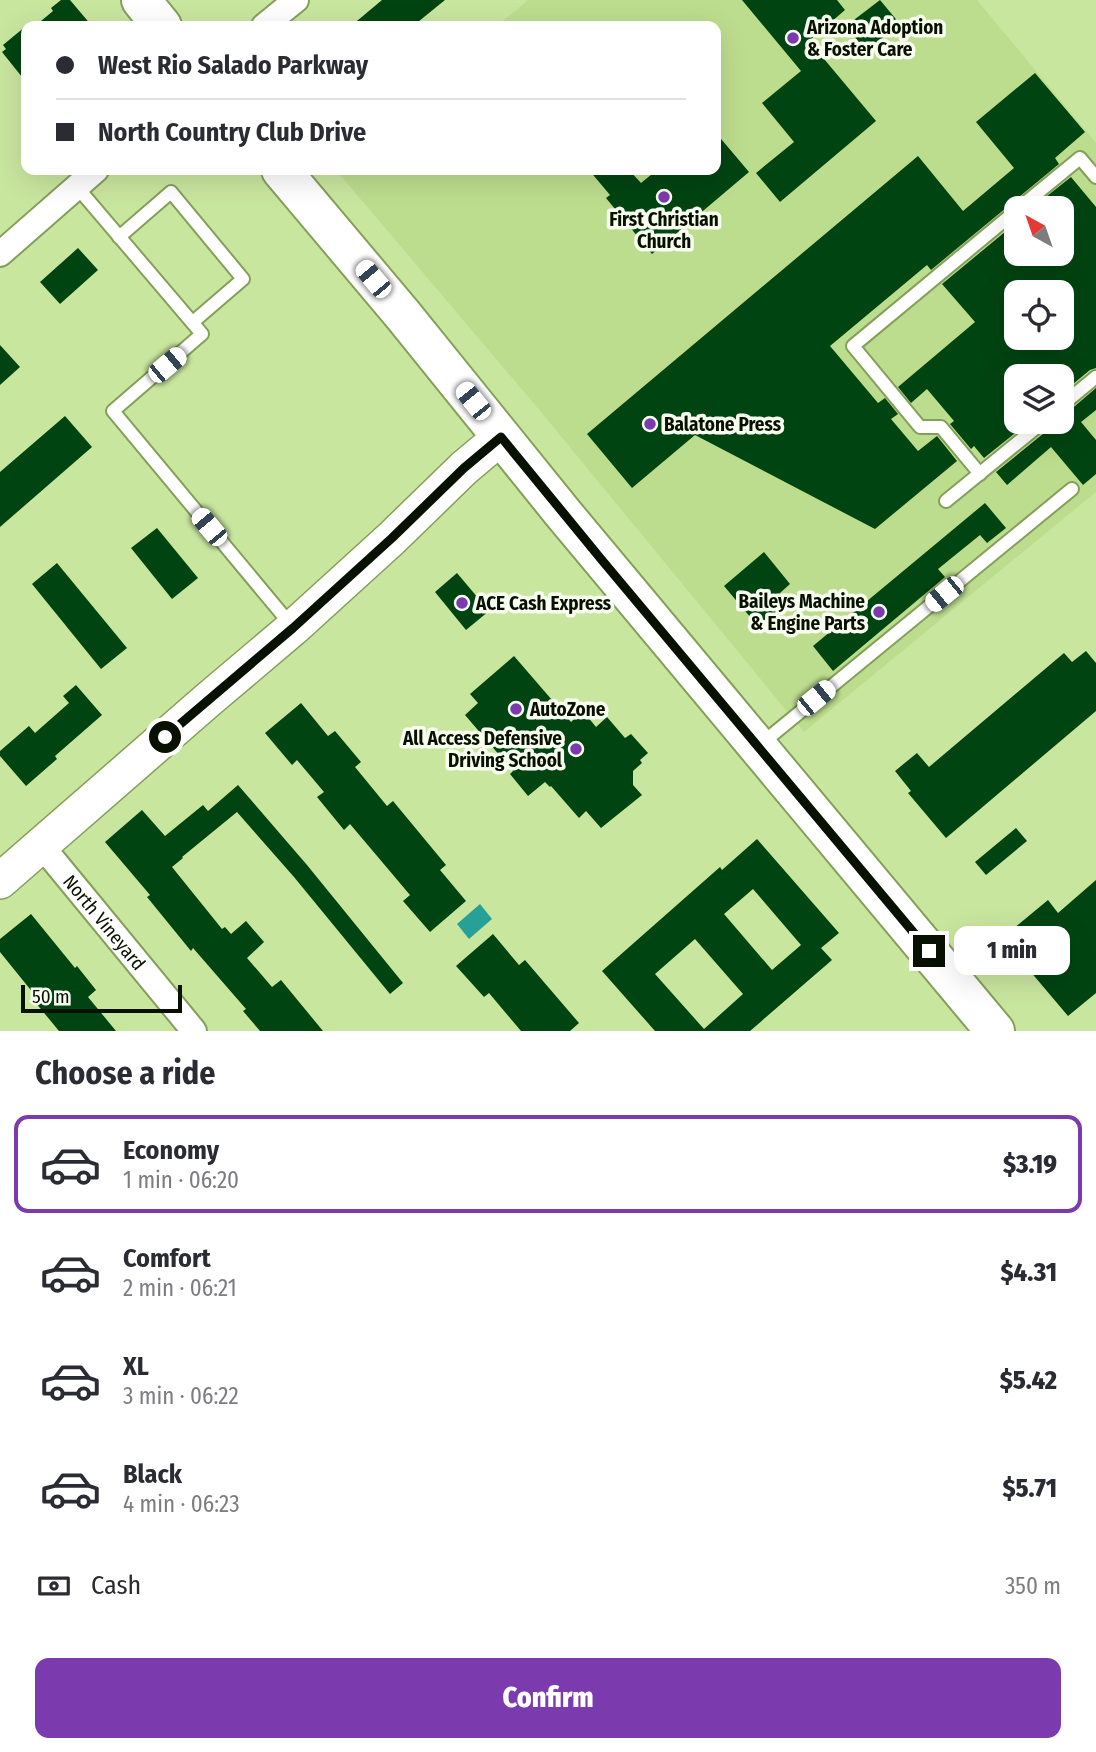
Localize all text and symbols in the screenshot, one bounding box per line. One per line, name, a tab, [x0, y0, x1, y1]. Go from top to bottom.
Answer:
place label: Arizona Adoption & Foster Care	[806, 16, 943, 61]
marker: Arizona Adoption & Foster Care	[785, 30, 801, 46]
text: West Rio Salado Parkway	[98, 50, 368, 81]
text: North Country Club Drive	[98, 117, 366, 148]
marker: First Christian Church	[656, 189, 672, 205]
north arrow	[1004, 196, 1074, 266]
map controls	[1004, 196, 1074, 434]
place label: First Christian Church	[609, 208, 719, 253]
car	[352, 256, 395, 302]
button: locate	[1004, 280, 1074, 350]
car	[145, 343, 190, 387]
button: layers	[1004, 364, 1074, 434]
car	[452, 378, 495, 424]
place label: Balatone Press	[664, 413, 782, 436]
marker: Balatone Press	[642, 416, 658, 432]
car	[188, 504, 231, 550]
car	[922, 573, 967, 615]
place label: Baileys Machine & Engine Parts	[738, 590, 866, 635]
place label: ACE Cash Express	[475, 592, 612, 615]
marker: ACE Cash Express	[454, 595, 470, 611]
marker: Baileys Machine & Engine Parts	[871, 604, 887, 620]
car	[794, 677, 839, 719]
place label: AutoZone	[529, 698, 606, 721]
marker: AutoZone	[508, 701, 524, 717]
route start	[149, 721, 181, 753]
place label: All Access Defensive Driving School	[402, 727, 563, 772]
marker: All Access Defensive Driving School	[568, 741, 584, 757]
street label: North Vineyard	[59, 870, 150, 975]
callout: 1 min	[954, 926, 1069, 976]
route end	[913, 935, 945, 967]
text: 1 min	[987, 936, 1037, 964]
scale bar	[21, 982, 182, 1014]
text: 50 m	[32, 985, 70, 1008]
text: Choose a ride	[35, 1054, 216, 1092]
icon: car	[39, 1133, 102, 1196]
text: Economy	[123, 1135, 219, 1166]
text: $3.19	[1003, 1149, 1057, 1180]
text: 1 min · 06:20	[123, 1166, 239, 1194]
icon: car	[39, 1241, 102, 1304]
text: Comfort	[123, 1243, 211, 1274]
text: $4.31	[1001, 1257, 1057, 1288]
text: 2 min · 06:21	[123, 1274, 237, 1302]
icon: car	[39, 1349, 102, 1412]
text: XL	[123, 1351, 149, 1382]
text: $5.42	[1000, 1365, 1057, 1396]
text: 3 min · 06:22	[123, 1382, 239, 1410]
icon: car	[39, 1457, 102, 1520]
text: Black	[123, 1459, 182, 1490]
text: $5.71	[1002, 1473, 1057, 1504]
text: 4 min · 06:23	[123, 1490, 240, 1518]
icon: cash	[35, 1567, 73, 1605]
text: Cash	[91, 1570, 141, 1601]
text: 350 m	[1005, 1572, 1061, 1600]
button: Confirm	[35, 1658, 1061, 1738]

